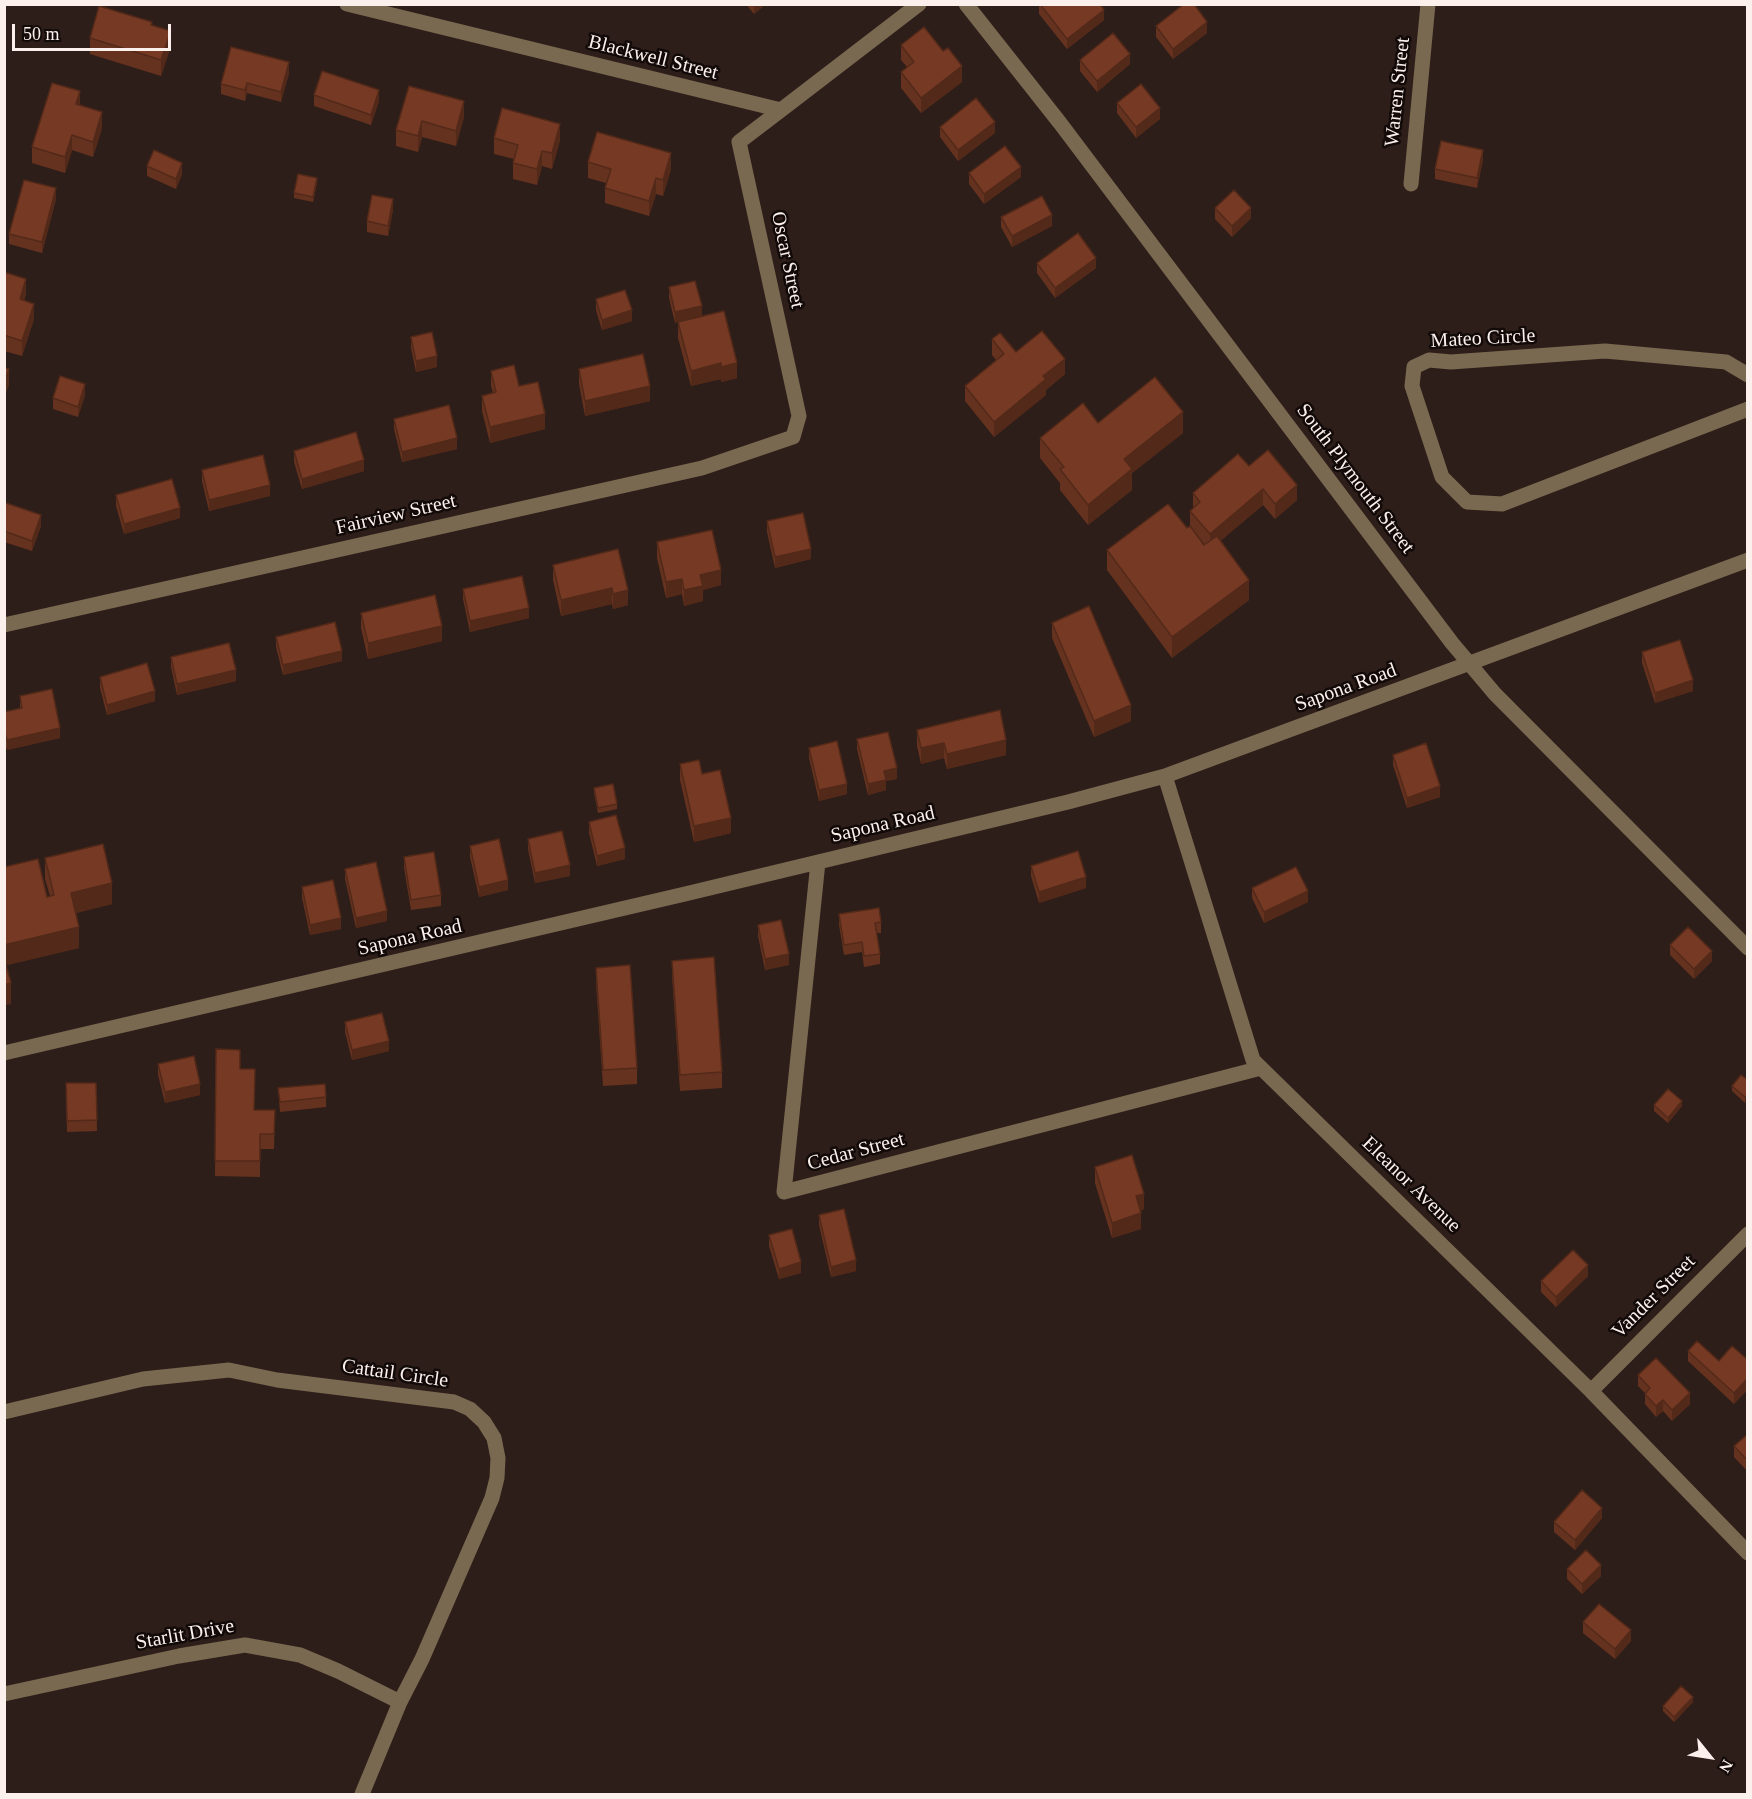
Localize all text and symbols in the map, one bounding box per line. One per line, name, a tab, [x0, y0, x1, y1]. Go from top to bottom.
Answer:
scale bar	[15, 12, 174, 50]
text: 50 m	[23, 24, 60, 44]
street label: Blackwell Street	[586, 30, 720, 86]
street label: Warren Street	[1380, 36, 1416, 148]
street label: Oscar Street	[765, 209, 809, 311]
street label: Mateo Circle	[1430, 324, 1536, 354]
street label: South Plymouth Street	[1291, 399, 1419, 559]
street label: Fairview Street	[334, 490, 458, 540]
street label: Sapona Road	[1292, 659, 1400, 717]
street label: Sapona Road	[829, 801, 937, 849]
street label: Sapona Road	[356, 914, 464, 962]
street label: Cedar Street	[805, 1128, 907, 1176]
street label: Eleanor Avenue	[1357, 1132, 1465, 1238]
street label: Vander Street	[1607, 1250, 1701, 1344]
street label: Cattail Circle	[340, 1355, 450, 1393]
street label: Starlit Drive	[134, 1615, 236, 1655]
north arrow	[1680, 1727, 1740, 1787]
text: N	[1716, 1757, 1736, 1776]

